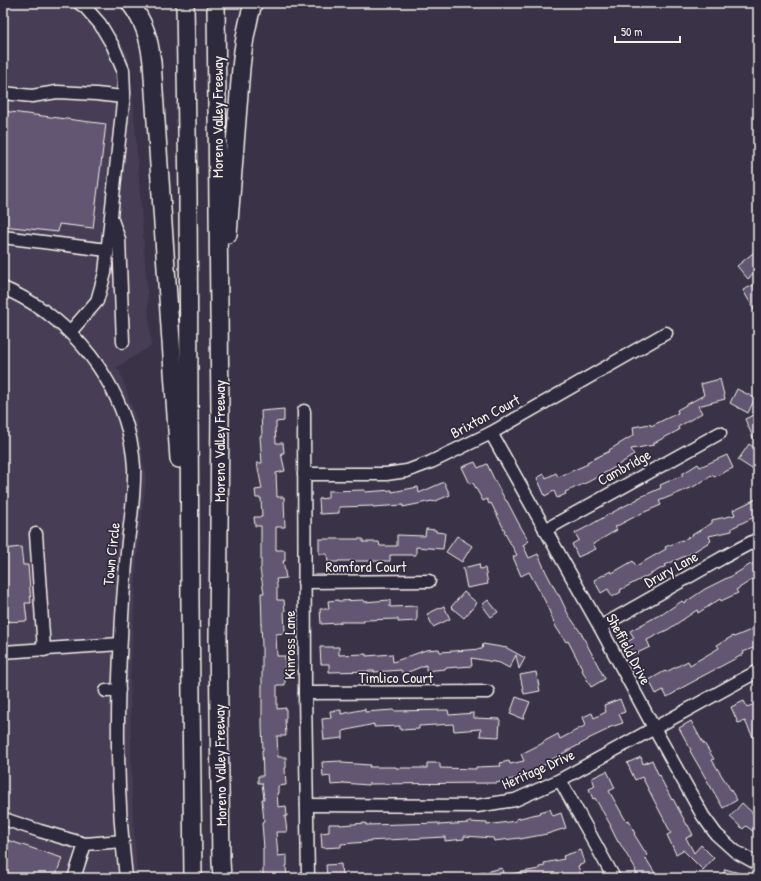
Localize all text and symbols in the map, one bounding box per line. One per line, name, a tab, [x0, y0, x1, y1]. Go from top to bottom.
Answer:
scale bar	[615, 18, 680, 44]
text: 50 m	[621, 23, 642, 40]
street label: Moreno Valley Freeway	[207, 56, 228, 178]
street label: Moreno Valley Freeway	[209, 380, 230, 502]
street label: Brixton Court	[446, 388, 524, 443]
street label: Cambridge	[593, 444, 655, 490]
street label: Town Circle	[97, 521, 125, 587]
street label: Drury Lane	[640, 546, 702, 592]
street label: Romford Court	[326, 556, 407, 577]
street label: Kinross Lane	[279, 610, 300, 680]
street label: Sheffield Drive	[601, 610, 657, 688]
street label: Timlico Court	[359, 667, 434, 688]
street label: Moreno Valley Freeway	[208, 704, 232, 826]
street label: Heritage Drive	[498, 744, 578, 794]

